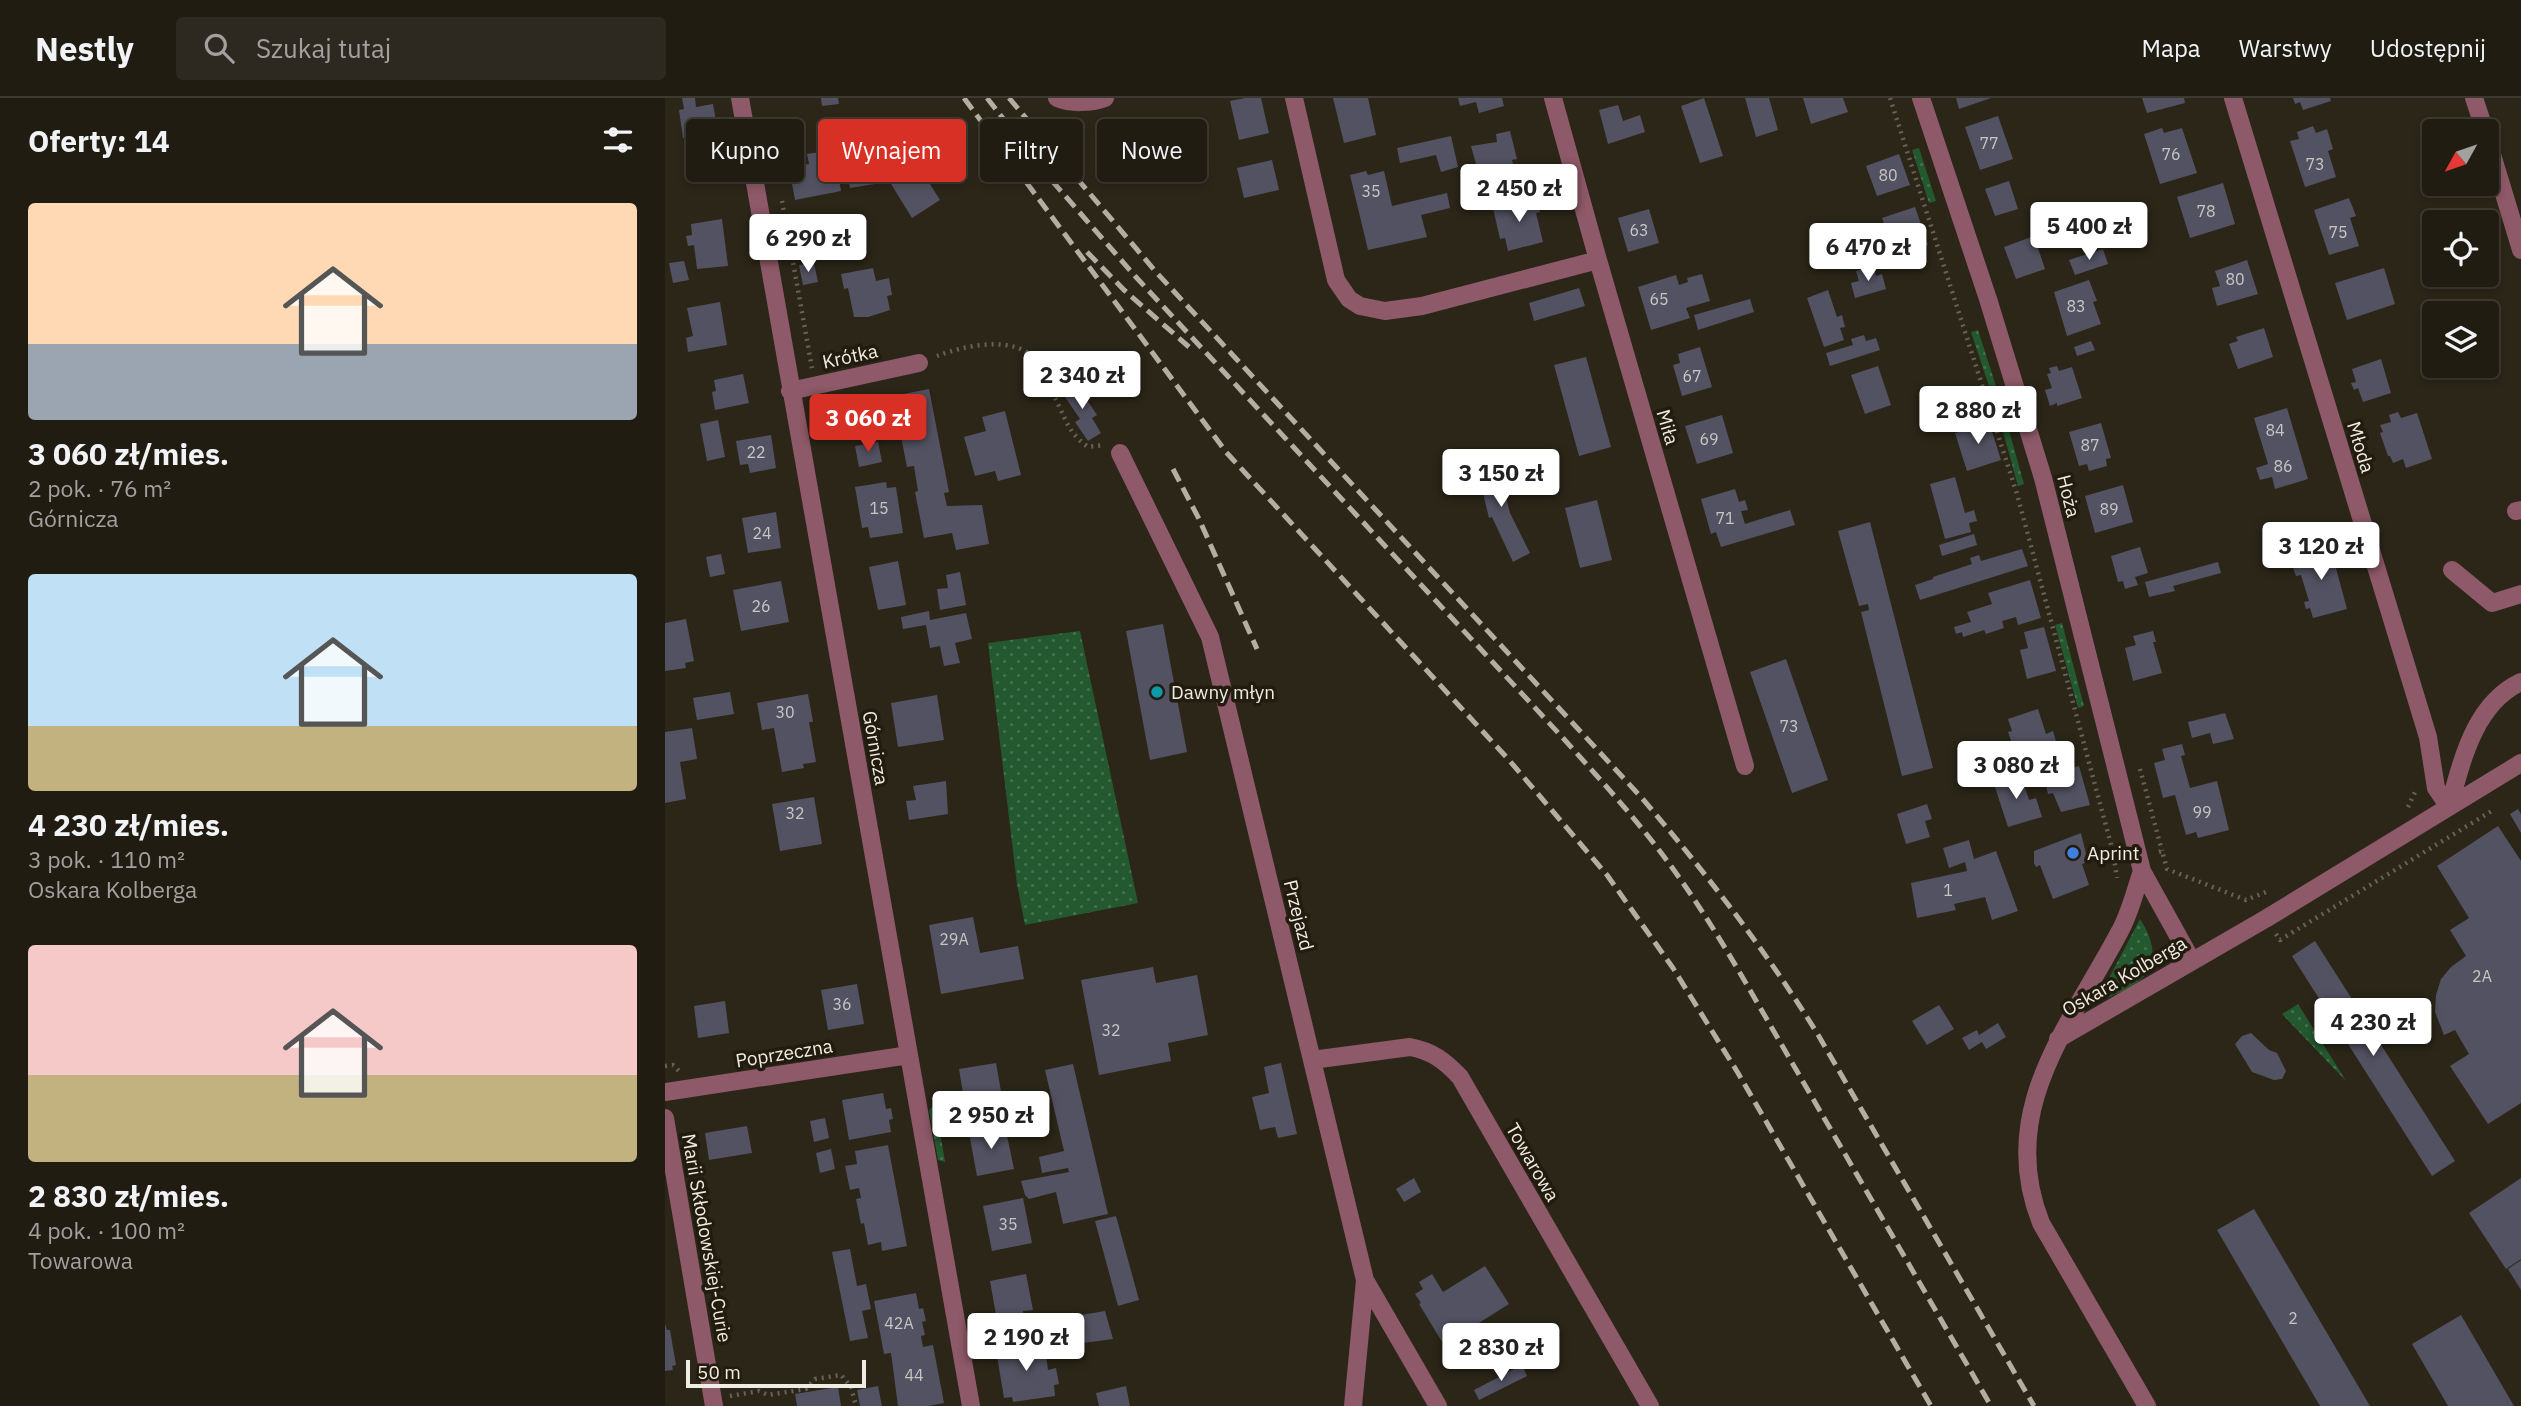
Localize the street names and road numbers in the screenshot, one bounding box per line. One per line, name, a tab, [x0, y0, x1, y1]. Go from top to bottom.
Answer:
street label: Krótka	[820, 338, 880, 374]
street label: Miła	[1652, 407, 1684, 447]
street label: Młoda	[2342, 418, 2380, 476]
street label: Hoża	[2052, 472, 2086, 520]
street label: Górnicza	[858, 709, 894, 787]
street label: Przejazd	[1279, 877, 1319, 953]
street label: Oskara Kolberga	[2057, 931, 2191, 1021]
street label: Poprzeczna	[734, 1033, 834, 1073]
street label: Towarowa	[1501, 1118, 1565, 1206]
street label: Marii Skłodowskiej-Curie	[677, 1132, 737, 1344]

